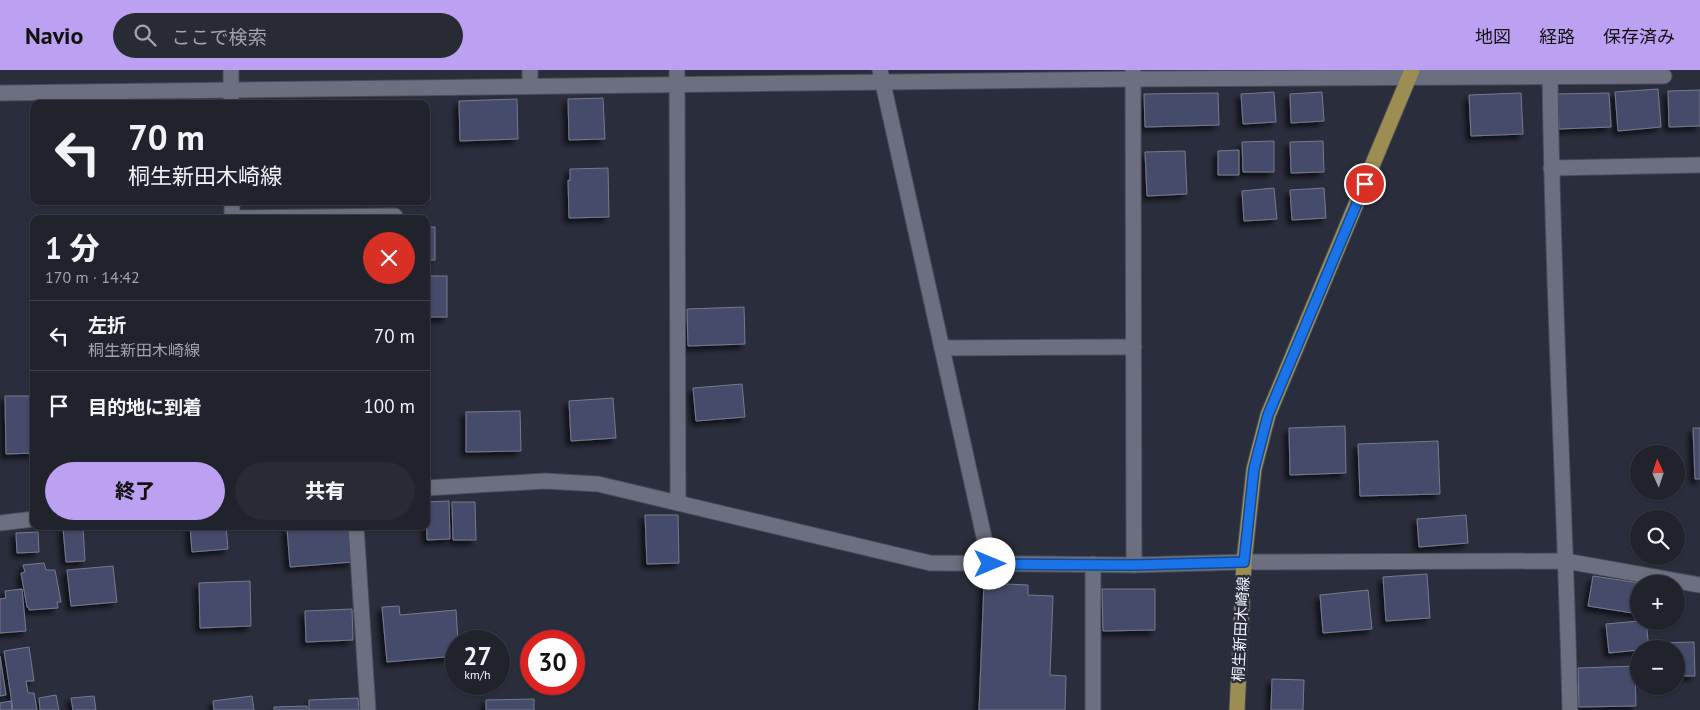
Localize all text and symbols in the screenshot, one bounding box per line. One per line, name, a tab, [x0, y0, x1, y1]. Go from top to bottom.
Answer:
search box	[113, 13, 463, 58]
text: Navio	[25, 20, 83, 51]
icon: search	[131, 21, 159, 49]
text: ここで検索	[171, 25, 266, 49]
text: 地図	[1475, 25, 1511, 48]
text: 経路	[1539, 25, 1575, 48]
text: 保存済み	[1603, 25, 1675, 48]
text: 70 m	[128, 114, 205, 160]
icon: left	[45, 120, 110, 185]
text: 桐生新田木崎線	[128, 162, 282, 190]
pin	[1344, 163, 1386, 205]
icon: arrive	[1351, 170, 1379, 198]
text: 1 分	[45, 228, 100, 267]
button: close	[363, 232, 415, 284]
text: 170 m · 14:42	[45, 267, 140, 287]
text: 左折	[88, 313, 126, 337]
icon: left	[45, 322, 73, 350]
text: 70 m	[374, 324, 415, 348]
text: 桐生新田木崎線	[88, 340, 200, 360]
icon: arrive	[45, 392, 73, 420]
text: 100 m	[363, 394, 415, 418]
text: 目的地に到着	[88, 395, 202, 419]
north arrow	[1630, 445, 1685, 500]
map controls	[1630, 445, 1685, 695]
button: 終了	[45, 462, 225, 520]
button: 共有	[235, 462, 415, 520]
button: search	[1630, 510, 1685, 565]
position arrow	[963, 537, 1015, 589]
button: +	[1630, 575, 1685, 630]
street label: 桐生新田木崎線	[1228, 576, 1253, 682]
speed limit sign: 30	[520, 630, 585, 695]
text: 27	[463, 640, 492, 672]
button: −	[1630, 640, 1685, 695]
text: km/h	[464, 667, 491, 682]

